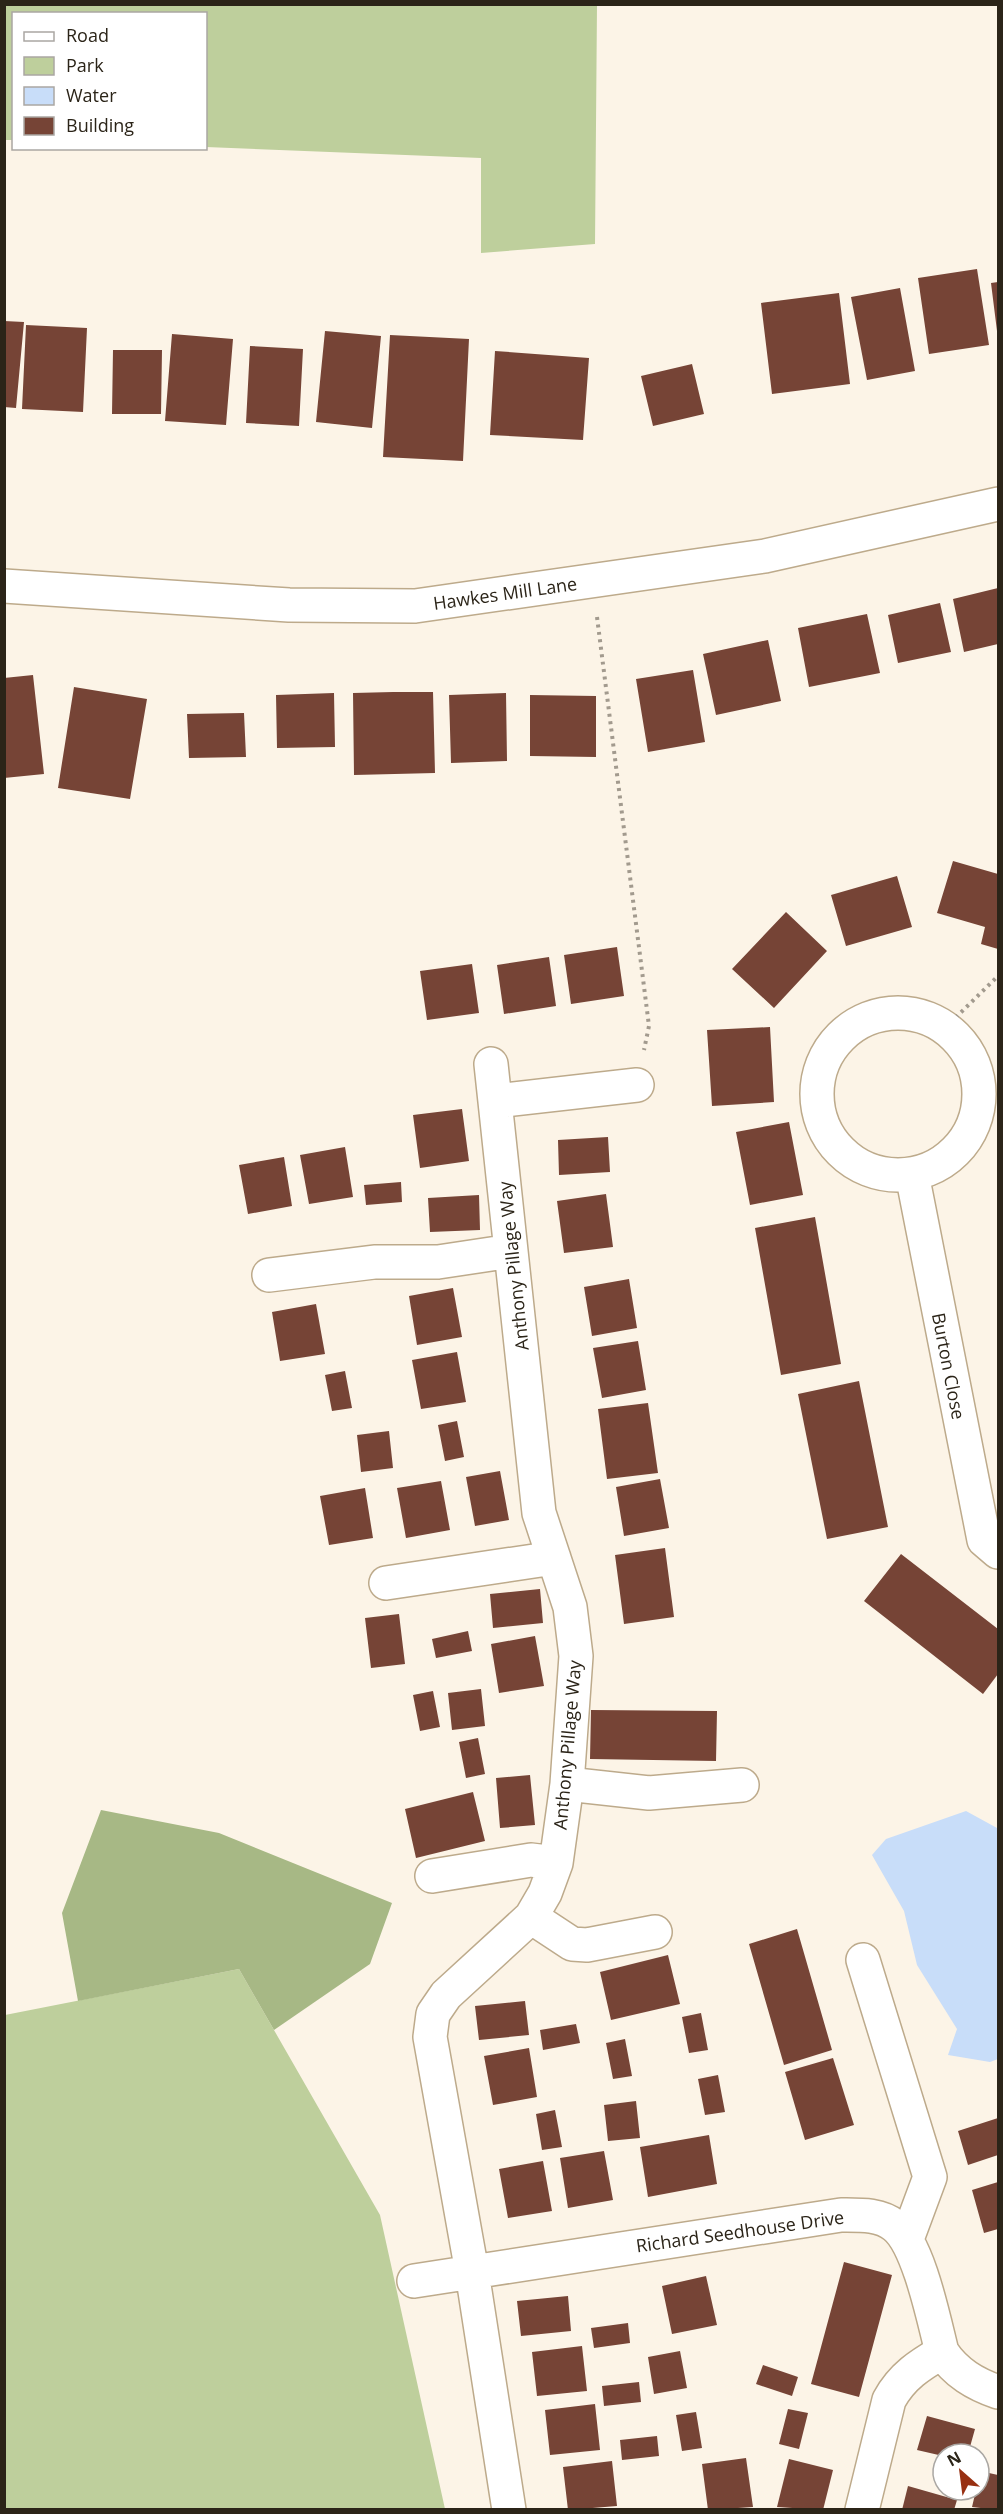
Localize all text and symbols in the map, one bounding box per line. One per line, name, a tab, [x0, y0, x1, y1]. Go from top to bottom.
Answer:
legend	[12, 12, 207, 150]
text: Road	[66, 23, 109, 47]
text: Park	[66, 53, 104, 77]
text: Water	[66, 83, 117, 107]
text: Building	[66, 113, 134, 137]
street label: Hawkes Mill Lane	[431, 571, 579, 615]
street label: Anthony Pillage Way	[492, 1179, 534, 1352]
street label: Burton Close	[927, 1311, 971, 1421]
street label: Anthony Pillage Way	[548, 1658, 586, 1831]
street label: Richard Seedhouse Drive	[634, 2205, 846, 2257]
north arrow	[931, 2442, 991, 2502]
text: N	[943, 2446, 965, 2472]

